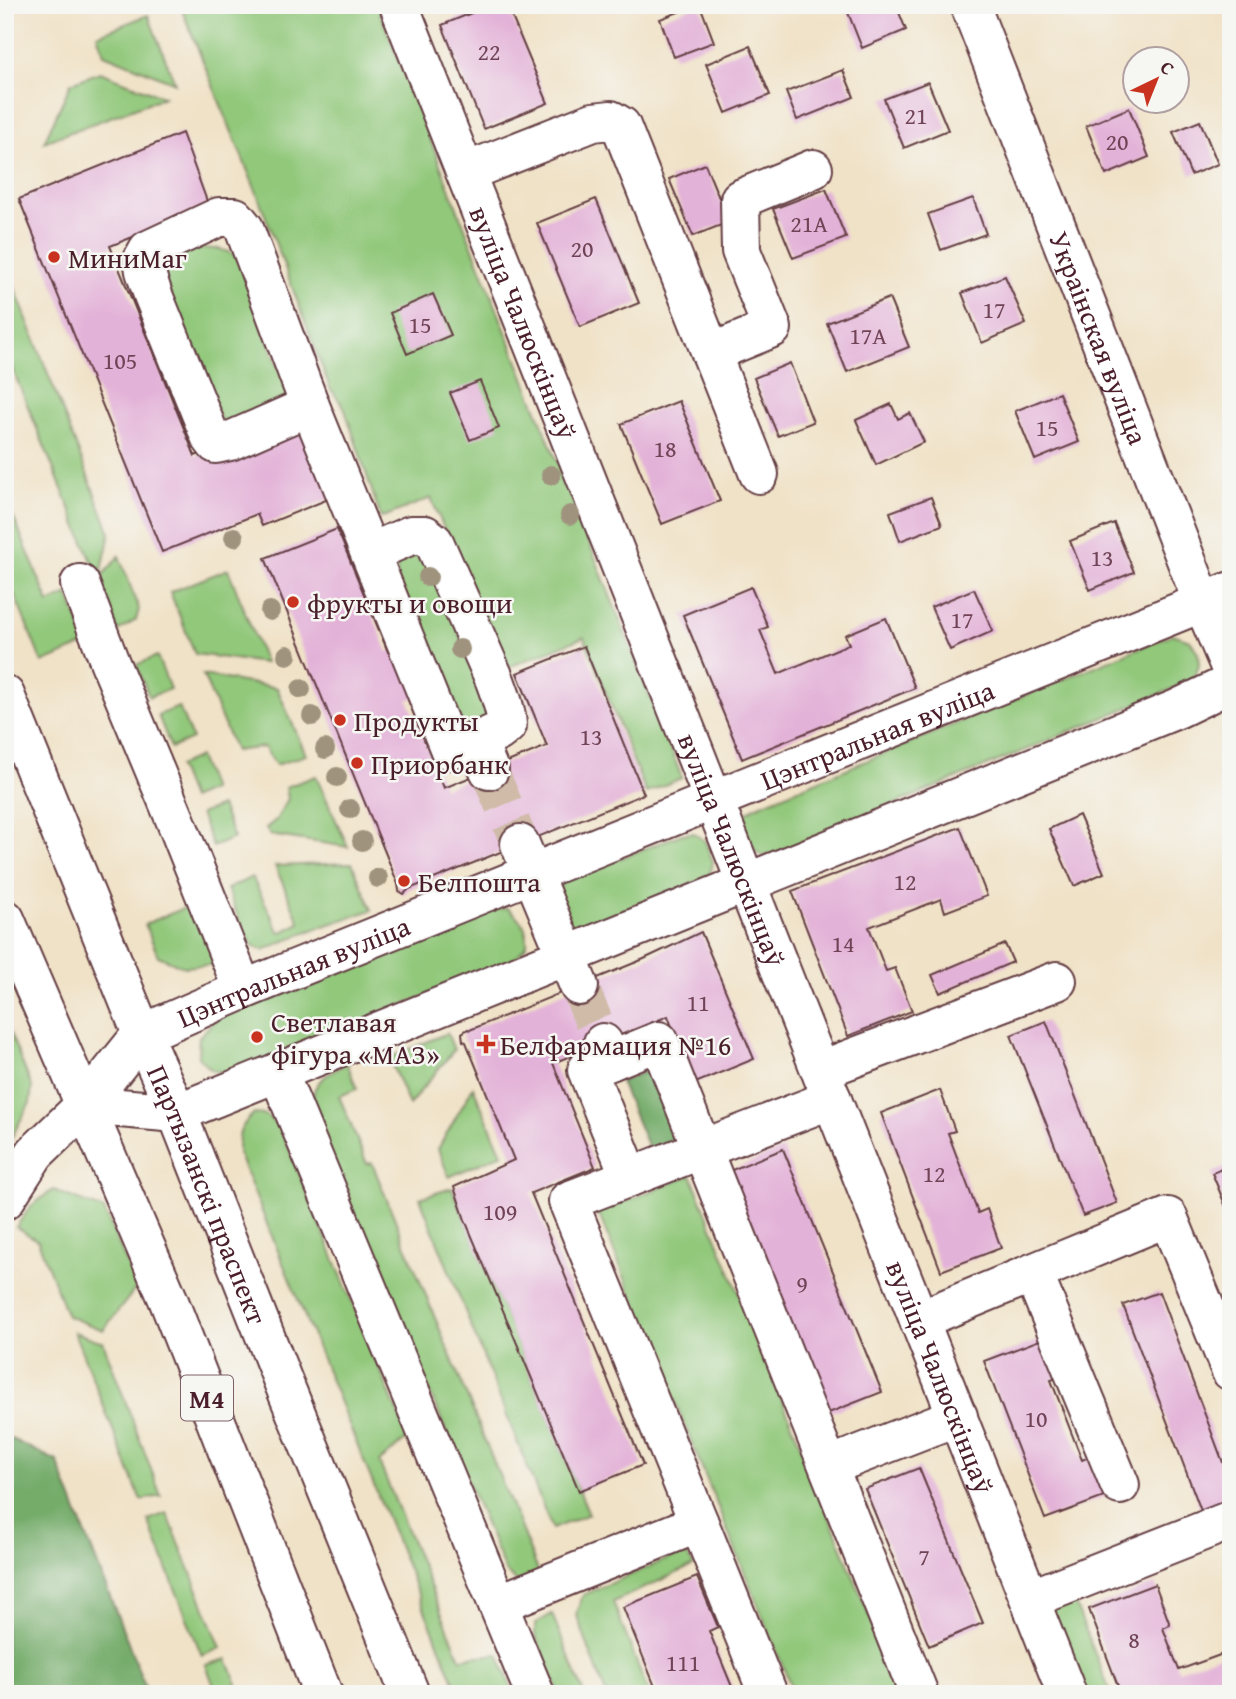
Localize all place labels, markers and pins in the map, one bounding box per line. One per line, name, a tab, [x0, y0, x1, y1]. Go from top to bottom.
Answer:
place label: МиниМаг	[68, 237, 187, 278]
marker: МиниМаг	[46, 249, 62, 265]
place label: фрукты и овощи	[307, 582, 512, 623]
marker: фрукты и овощи	[285, 594, 301, 610]
place label: Продукты	[354, 700, 479, 741]
marker: Продукты	[332, 712, 348, 728]
place label: Приорбанк	[371, 743, 509, 784]
marker: Приорбанк	[349, 755, 365, 771]
place label: Белпошта	[418, 861, 541, 902]
marker: Белпошта	[396, 873, 412, 889]
place label: Светлавая фігура «МАЗ»	[271, 1001, 440, 1074]
place label: Белфармация №16	[500, 1024, 731, 1065]
marker: Светлавая фігура «МАЗ»	[249, 1029, 265, 1045]
marker: Белфармация №16	[478, 1036, 494, 1052]

